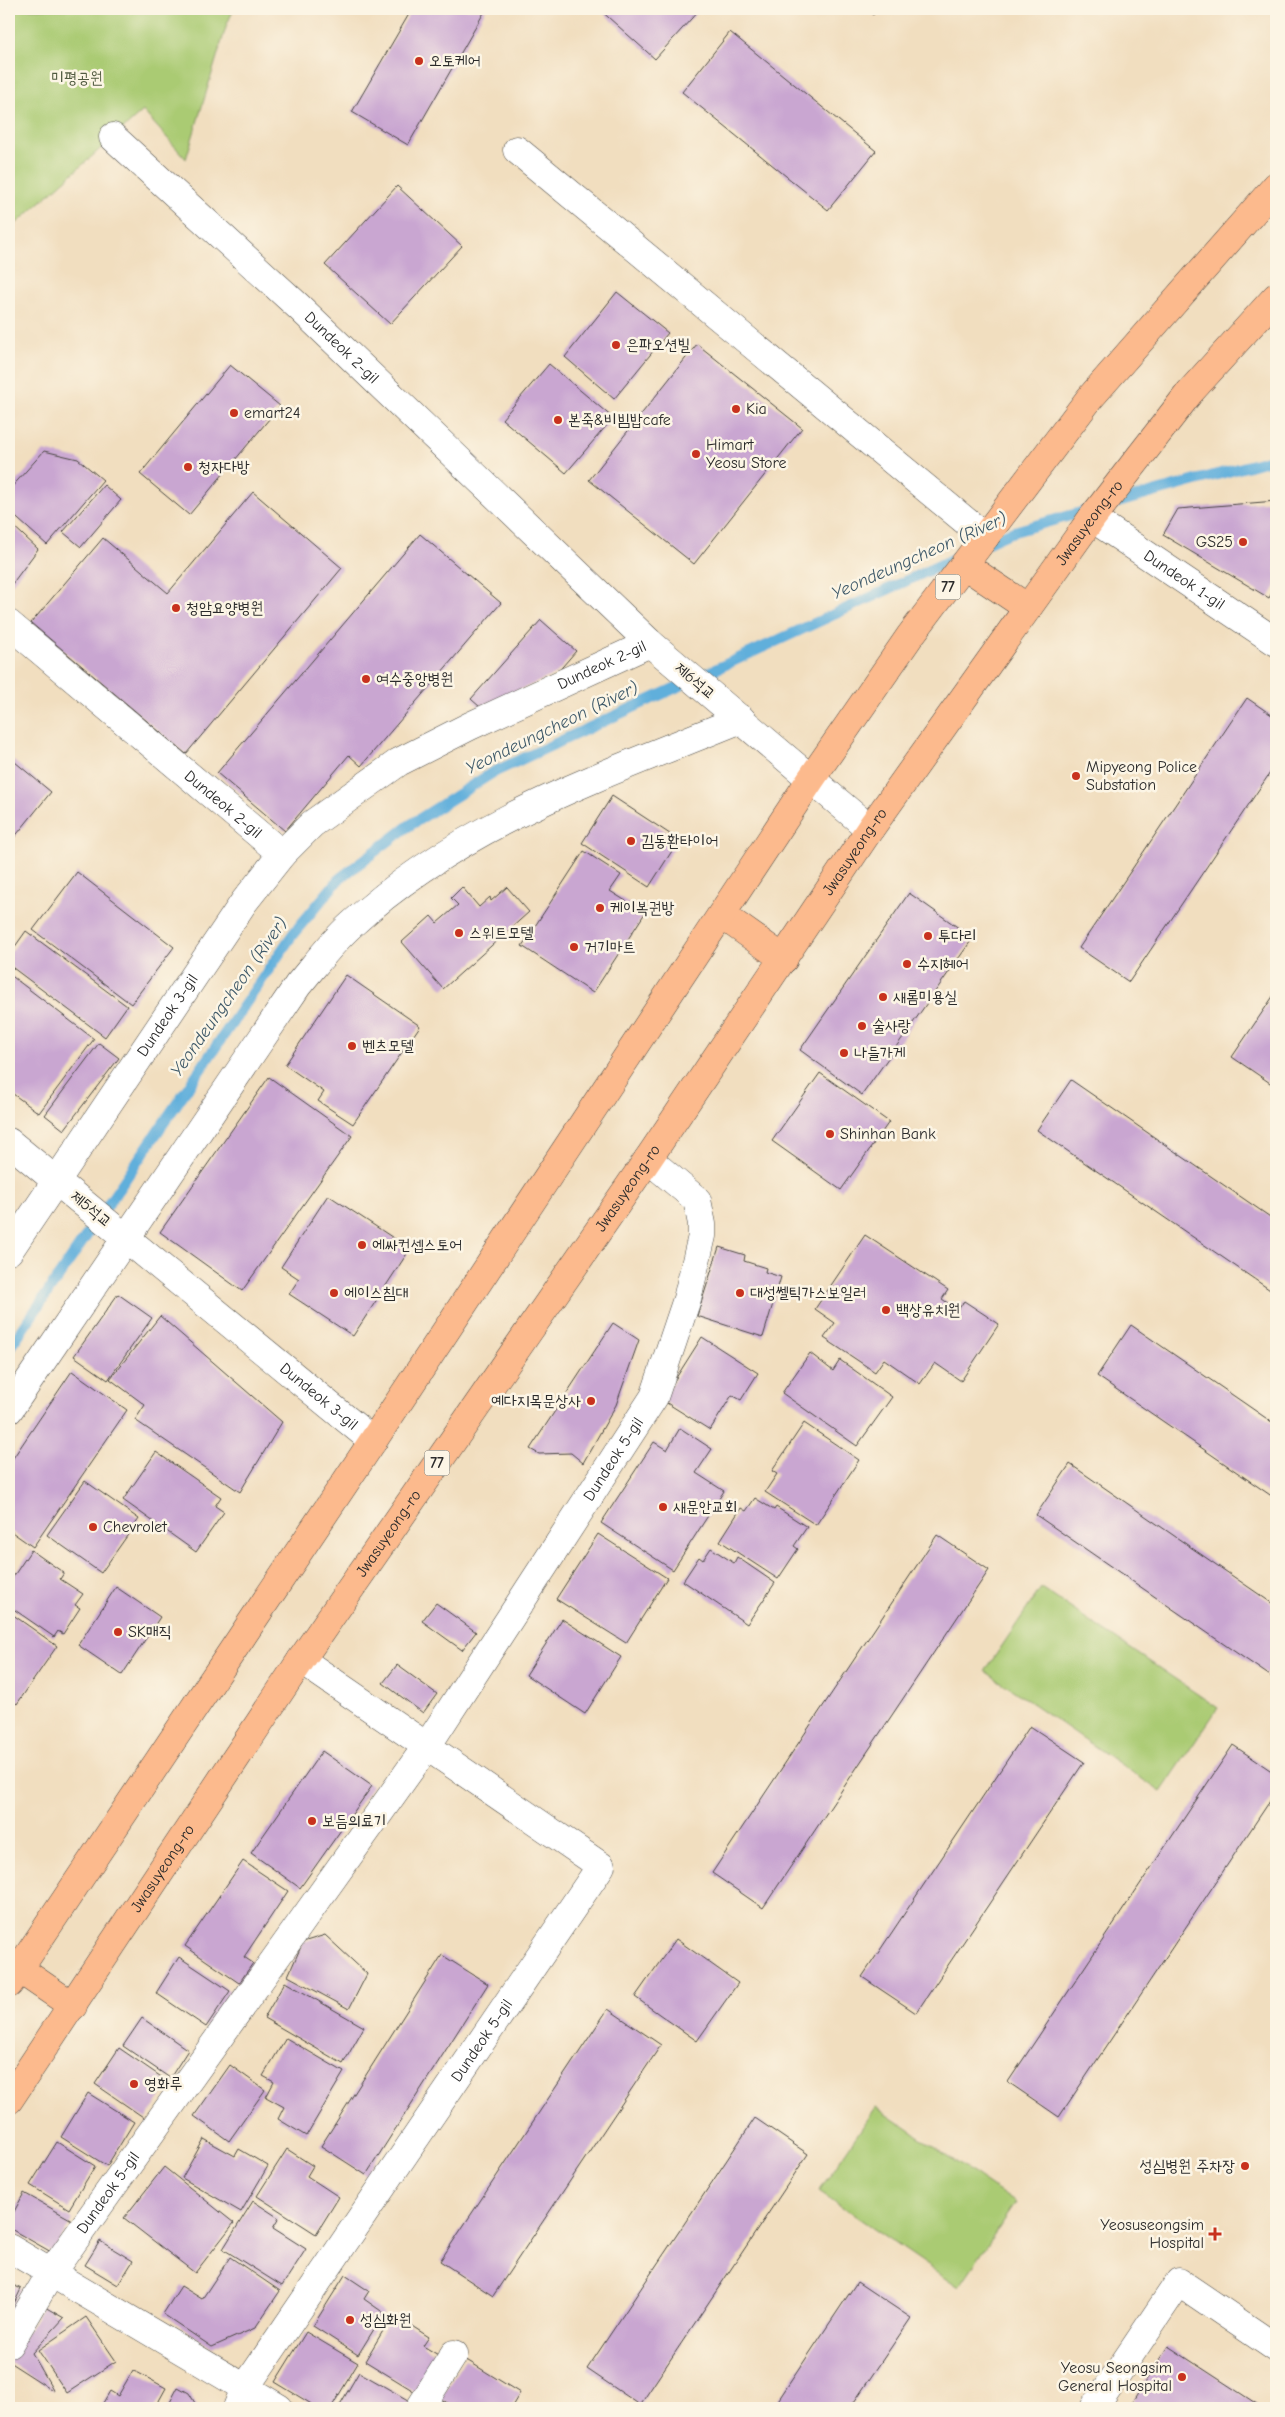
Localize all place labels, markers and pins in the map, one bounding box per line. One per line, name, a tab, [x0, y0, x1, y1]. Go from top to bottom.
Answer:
place label: 오토케어	[429, 52, 481, 70]
marker: 오토케어	[413, 55, 425, 67]
place label: 은파오션빌	[626, 336, 691, 354]
marker: 은파오션빌	[610, 339, 622, 351]
place label: Kia	[746, 400, 767, 418]
marker: Kia	[730, 403, 742, 415]
place label: emart24	[244, 404, 300, 422]
marker: emart24	[228, 407, 240, 419]
place label: 본죽&비빔밥cafe	[568, 411, 671, 429]
marker: 본죽&비빔밥cafe	[552, 414, 564, 426]
place label: Himart Yeosu Store	[706, 436, 787, 472]
marker: Himart Yeosu Store	[690, 448, 702, 460]
place label: 청자다방	[198, 458, 250, 476]
marker: 청자다방	[182, 461, 194, 473]
place label: GS25	[1196, 533, 1233, 551]
marker: GS25	[1237, 536, 1249, 548]
place label: 청암요양병원	[186, 599, 263, 617]
marker: 청암요양병원	[170, 602, 182, 614]
place label: 여수중앙병원	[376, 670, 453, 688]
marker: 여수중앙병원	[360, 673, 372, 685]
place label: Mipyeong Police Substation	[1086, 758, 1197, 794]
marker: Mipyeong Police Substation	[1070, 770, 1082, 782]
place label: 김동환타이어	[641, 832, 718, 850]
marker: 김동환타이어	[625, 835, 637, 847]
place label: 케이복권방	[610, 899, 675, 917]
marker: 케이복권방	[594, 902, 606, 914]
place label: 스위트모텔	[469, 924, 534, 942]
marker: 스위트모텔	[453, 927, 465, 939]
place label: 투다리	[938, 927, 977, 945]
marker: 투다리	[922, 930, 934, 942]
place label: 거기마트	[584, 938, 636, 956]
marker: 거기마트	[568, 941, 580, 953]
place label: 수지헤어	[917, 955, 969, 973]
marker: 수지헤어	[901, 958, 913, 970]
place label: 새롬미용실	[893, 988, 958, 1006]
marker: 새롬미용실	[877, 991, 889, 1003]
place label: 술사랑	[872, 1017, 911, 1035]
marker: 술사랑	[856, 1020, 868, 1032]
place label: 벤츠모텔	[362, 1037, 414, 1055]
marker: 벤츠모텔	[346, 1040, 358, 1052]
place label: 나들가게	[854, 1044, 906, 1062]
marker: 나들가게	[838, 1047, 850, 1059]
place label: Shinhan Bank	[840, 1125, 936, 1143]
marker: Shinhan Bank	[824, 1128, 836, 1140]
place label: 에싸컨셉스토어	[372, 1236, 462, 1254]
marker: 에싸컨셉스토어	[356, 1239, 368, 1251]
place label: 에이스침대	[344, 1284, 409, 1302]
place label: 대성쎌틱가스보일러	[750, 1284, 866, 1302]
marker: 에이스침대	[328, 1287, 340, 1299]
marker: 대성쎌틱가스보일러	[734, 1287, 746, 1299]
place label: 백상유치원	[896, 1301, 960, 1319]
marker: 백상유치원	[880, 1304, 892, 1316]
place label: 예다지목문상사	[491, 1392, 581, 1410]
marker: 예다지목문상사	[585, 1395, 597, 1407]
place label: 새문안교회	[673, 1498, 737, 1516]
marker: 새문안교회	[657, 1501, 669, 1513]
place label: Chevrolet	[103, 1518, 167, 1536]
marker: Chevrolet	[87, 1521, 99, 1533]
place label: SK매직	[128, 1623, 172, 1641]
marker: SK매직	[112, 1626, 124, 1638]
place label: 보듬의료기	[322, 1812, 386, 1830]
marker: 보듬의료기	[306, 1815, 318, 1827]
place label: 영화루	[144, 2075, 183, 2093]
marker: 영화루	[128, 2078, 140, 2090]
place label: 성심병원 주차장	[1140, 2157, 1235, 2175]
marker: 성심병원 주차장	[1239, 2160, 1251, 2172]
place label: Yeosuseongsim Hospital	[1100, 2216, 1204, 2252]
marker: Yeosuseongsim Hospital	[1208, 2227, 1222, 2241]
place label: 성심화원	[360, 2311, 412, 2329]
marker: 성심화원	[344, 2314, 356, 2326]
place label: Yeosu Seongsim General Hospital	[1058, 2359, 1172, 2395]
marker: Yeosu Seongsim General Hospital	[1176, 2371, 1188, 2383]

